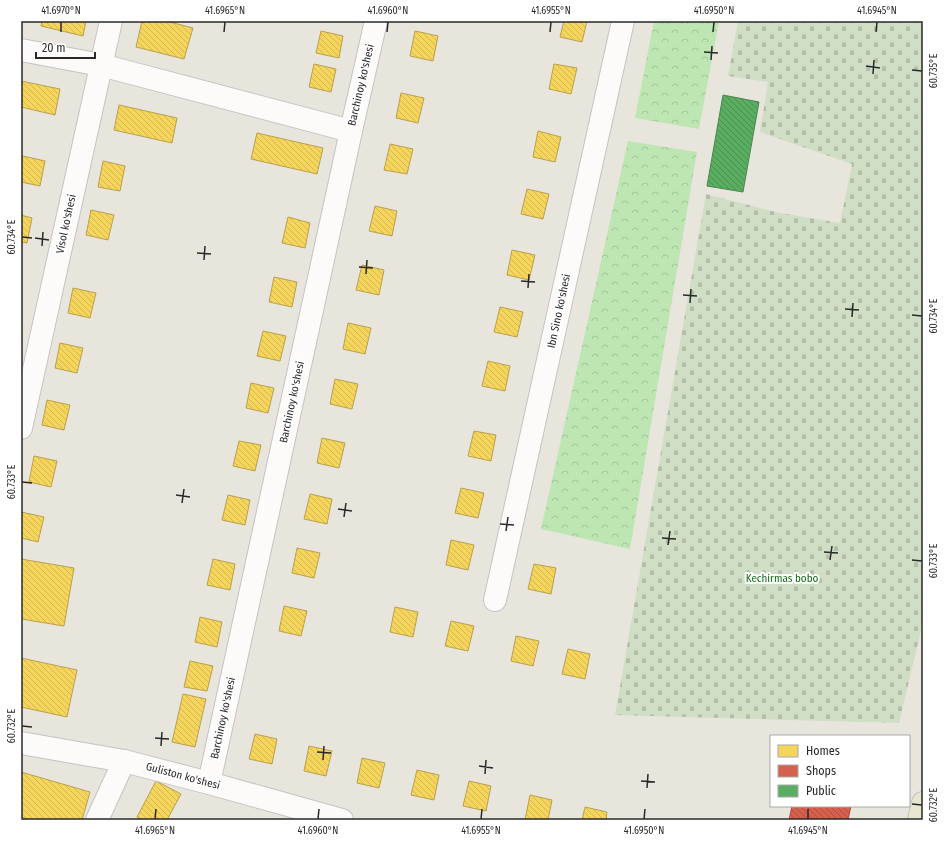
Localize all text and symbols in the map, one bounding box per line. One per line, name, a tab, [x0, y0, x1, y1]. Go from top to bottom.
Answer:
text: 41.6970°N	[41, 5, 81, 17]
text: 41.6965°N	[205, 5, 245, 17]
text: 41.6960°N	[368, 5, 408, 17]
text: 41.6955°N	[531, 5, 571, 17]
text: 41.6950°N	[694, 5, 734, 17]
text: 41.6945°N	[857, 5, 897, 17]
scale bar	[36, 34, 95, 60]
text: 20 m	[42, 41, 66, 55]
street label: Barchinoy ko'shesi	[345, 43, 377, 127]
text: 60.735°E	[928, 53, 940, 88]
street label: Visol ko'shesi	[53, 193, 79, 255]
text: 60.734°E	[6, 219, 18, 254]
street label: Ibn Sino ko'shesi	[545, 272, 573, 349]
text: 60.734°E	[928, 298, 940, 333]
street label: Barchinoy ko'shesi	[277, 360, 307, 444]
text: 60.733°E	[6, 464, 18, 499]
text: 60.733°E	[928, 543, 940, 578]
park label: Kechirmas bobo	[746, 572, 818, 585]
street label: Barchinoy ko'shesi	[208, 676, 238, 760]
text: 60.732°E	[6, 708, 18, 743]
legend	[770, 735, 910, 807]
text: Homes	[806, 744, 840, 758]
street label: Guliston ko'shesi	[144, 760, 222, 792]
text: Shops	[806, 764, 836, 778]
text: Public	[806, 784, 836, 798]
text: 60.732°E	[928, 787, 940, 822]
text: 41.6965°N	[135, 825, 175, 837]
text: 41.6960°N	[298, 825, 338, 837]
text: 41.6955°N	[461, 825, 501, 837]
text: 41.6950°N	[624, 825, 664, 837]
text: 41.6945°N	[788, 825, 828, 837]

